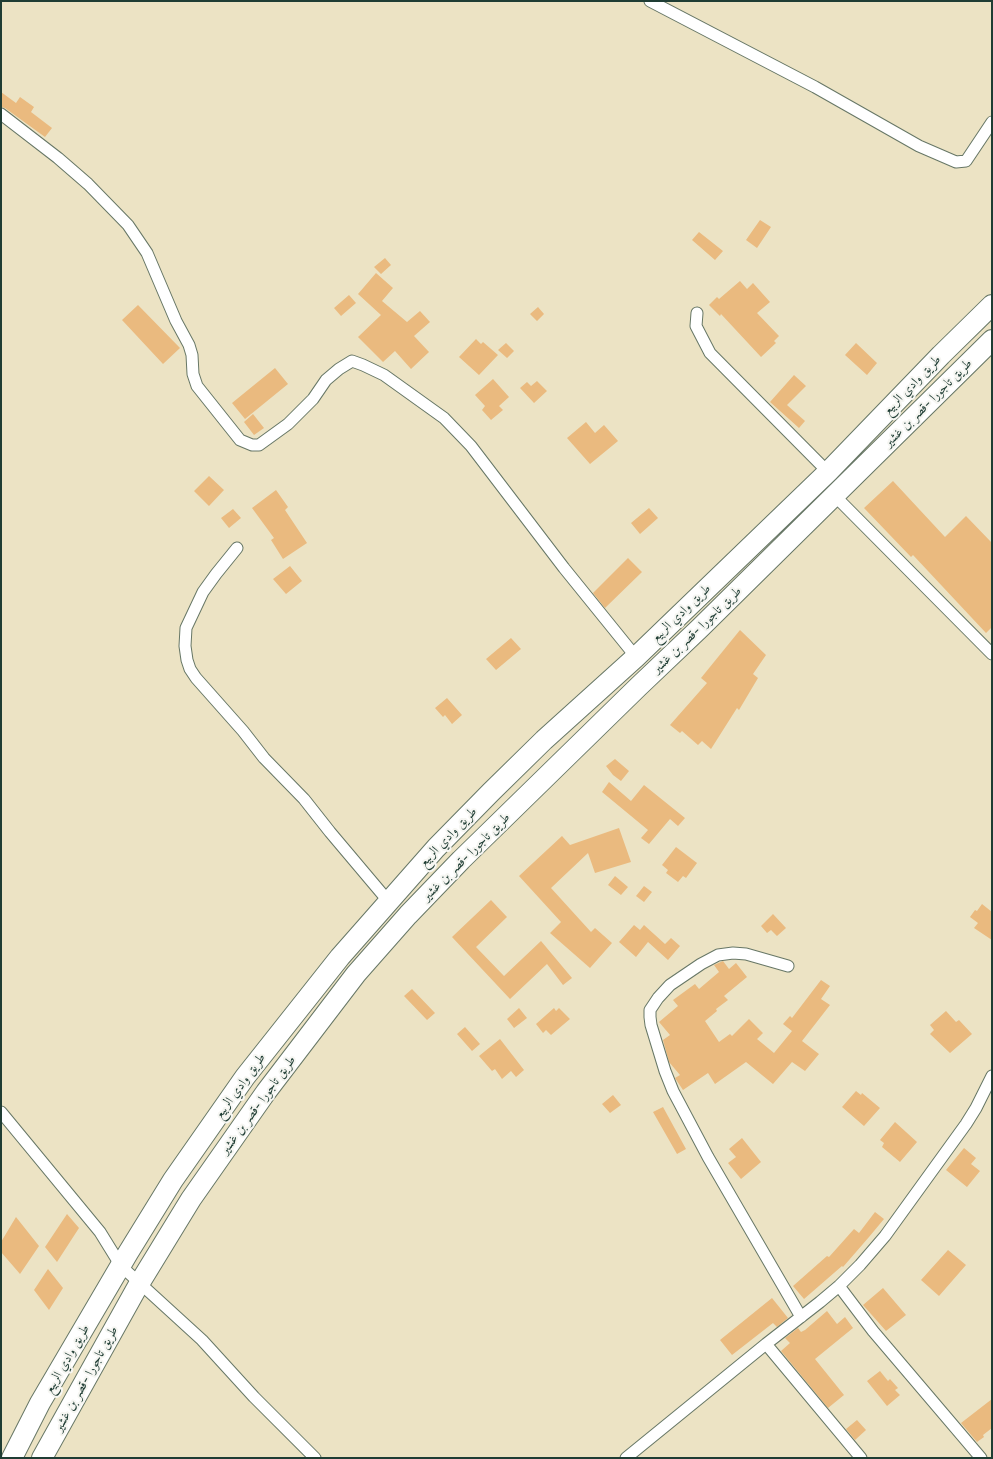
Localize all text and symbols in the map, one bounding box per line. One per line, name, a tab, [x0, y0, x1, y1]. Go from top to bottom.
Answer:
street label: طريق وادي الربيع	[880, 352, 944, 418]
street label: طريق تاجورا -قصر بن غشير	[881, 356, 975, 450]
street label: طريق وادي الربيع	[648, 581, 714, 645]
street label: طريق تاجورا -قصر بن غشير	[649, 583, 745, 677]
street label: طريق وادي الربيع	[416, 804, 480, 870]
street label: طريق تاجورا -قصر بن غشير	[419, 810, 513, 904]
street label: طريق وادي الربيع	[211, 1050, 269, 1122]
street label: طريق تاجورا -قصر بن غشير	[217, 1053, 299, 1157]
street label: طريق وادي الربيع	[41, 1322, 93, 1396]
street label: طريق تاجورا -قصر بن غشير	[51, 1324, 121, 1434]

